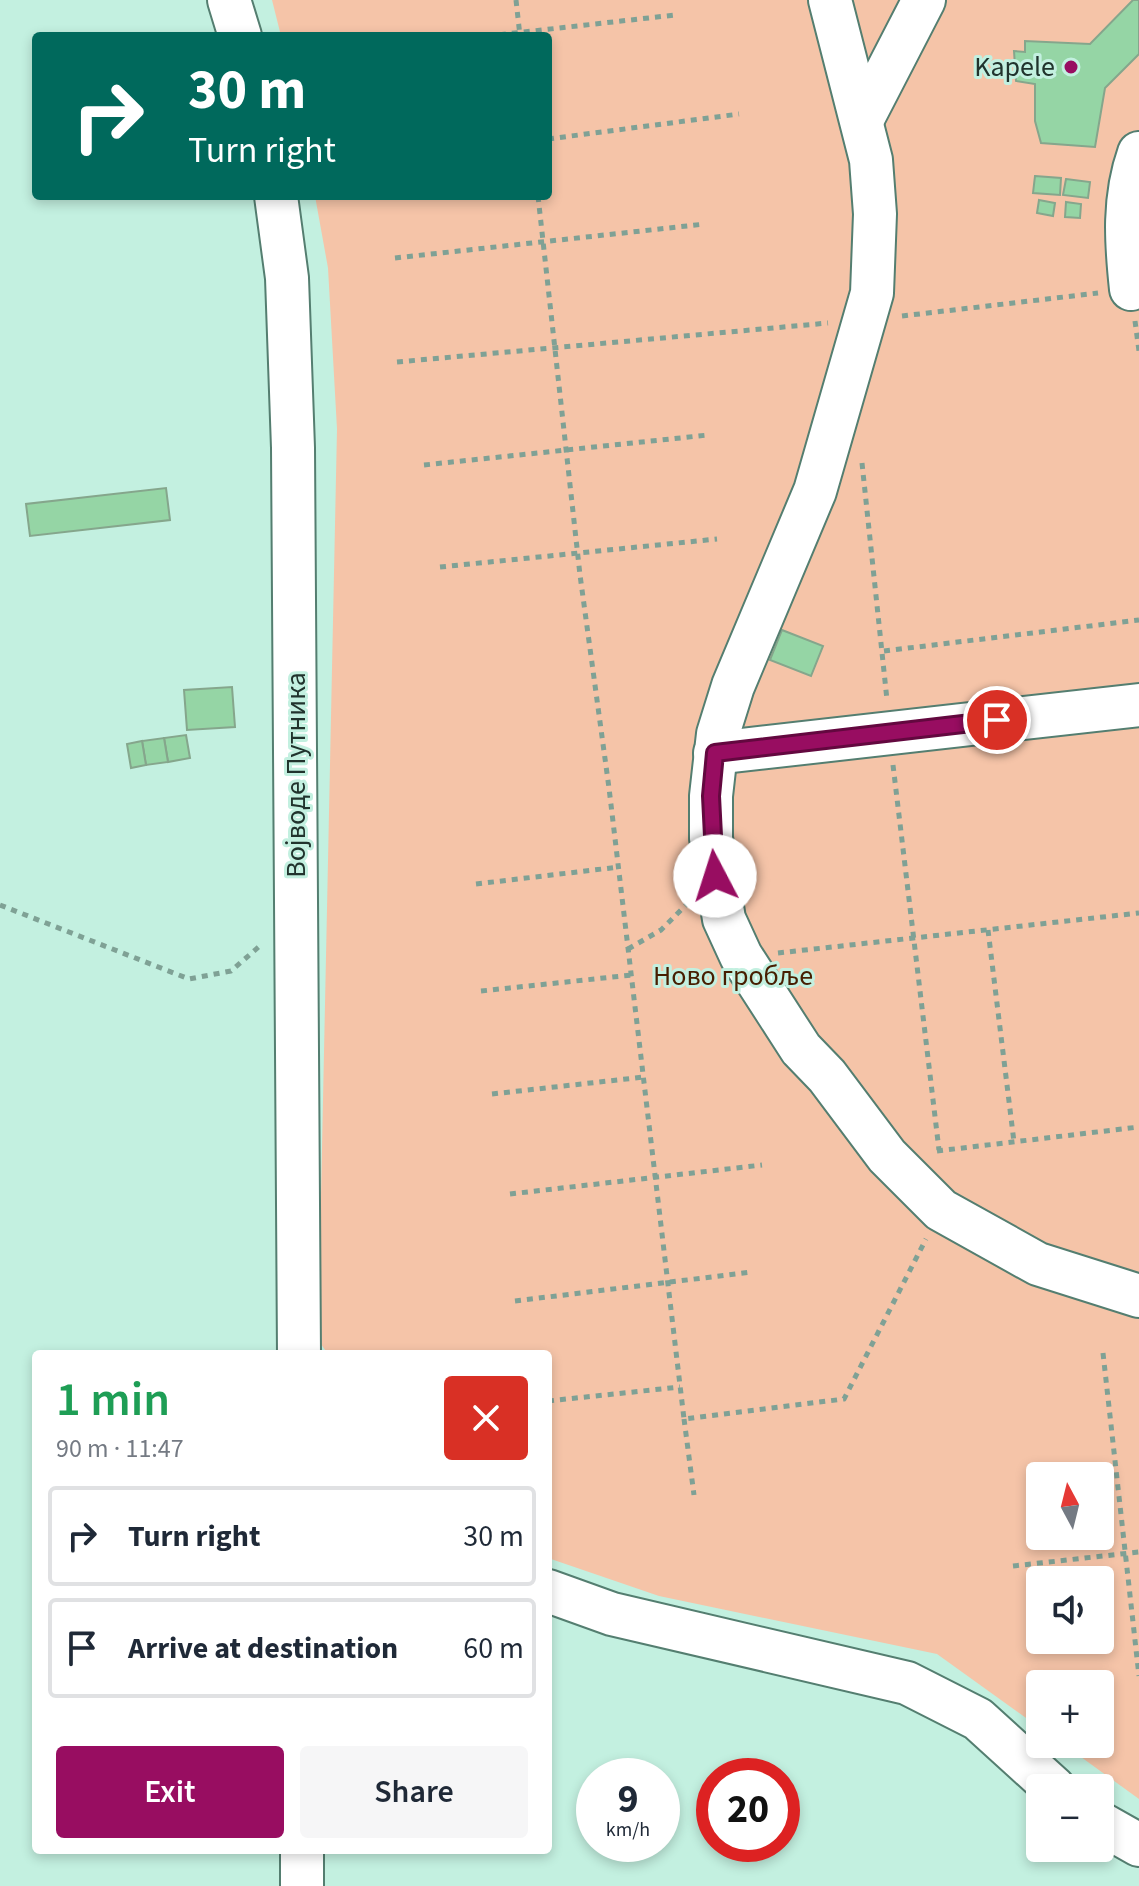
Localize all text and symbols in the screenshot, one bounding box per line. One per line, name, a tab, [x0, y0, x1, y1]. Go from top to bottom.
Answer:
place label: Kapele	[974, 47, 1055, 87]
text: 30 m	[188, 51, 306, 130]
marker: Kapele	[1062, 58, 1080, 76]
icon: right	[56, 64, 160, 168]
text: Turn right	[188, 125, 336, 176]
street label: Војводе Путника	[276, 672, 316, 878]
pin	[963, 686, 1031, 754]
icon: arrive	[975, 698, 1019, 742]
position arrow	[673, 834, 757, 918]
park label: Ново гробље	[653, 956, 813, 996]
text: 1 min	[56, 1366, 170, 1434]
button: close	[444, 1376, 528, 1460]
text: 90 m · 11:47	[56, 1430, 184, 1467]
north arrow	[1026, 1462, 1114, 1550]
map controls	[1026, 1462, 1114, 1862]
icon: right	[60, 1514, 104, 1558]
text: Turn right	[128, 1515, 260, 1558]
text: 30 m	[463, 1515, 524, 1558]
button: sound	[1026, 1566, 1114, 1654]
icon: arrive	[60, 1626, 104, 1670]
text: Arrive at destination	[128, 1627, 398, 1670]
text: 60 m	[463, 1627, 524, 1670]
button: +	[1026, 1670, 1114, 1758]
button: Exit	[56, 1746, 284, 1838]
button: Share	[300, 1746, 528, 1838]
speed limit sign: 20	[696, 1758, 800, 1862]
text: 9	[617, 1771, 639, 1828]
button: −	[1026, 1774, 1114, 1862]
text: km/h	[606, 1816, 650, 1844]

